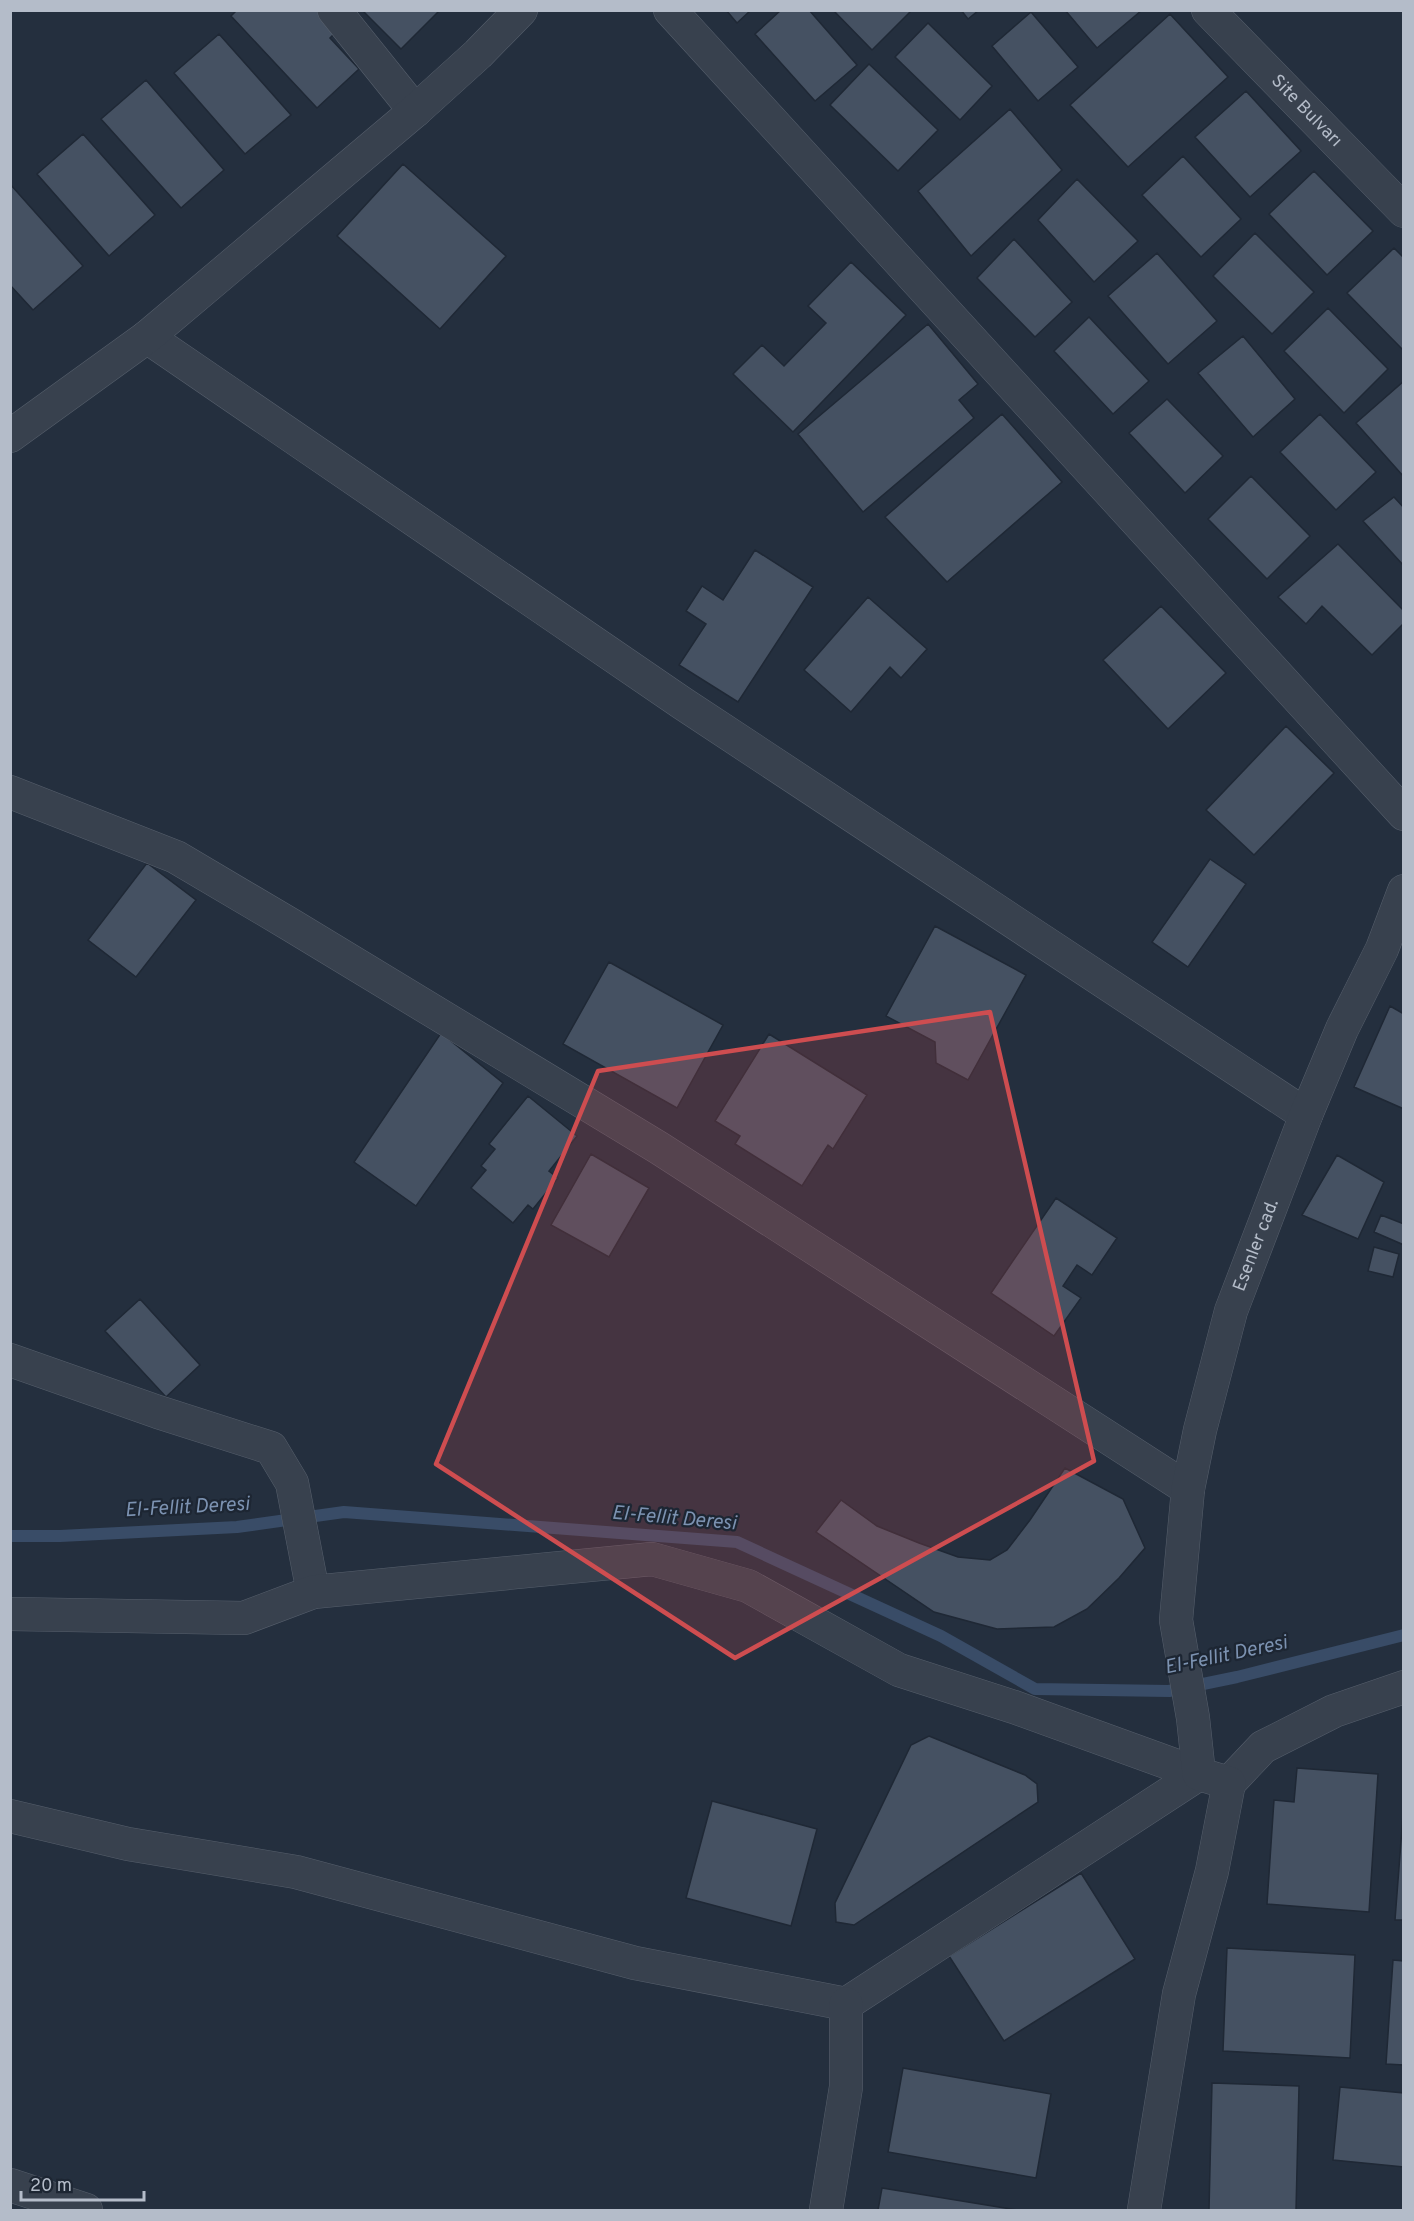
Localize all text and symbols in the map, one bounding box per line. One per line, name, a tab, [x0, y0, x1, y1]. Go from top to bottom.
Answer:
street label: Site Bulvarı	[1266, 70, 1347, 152]
street label: Esenler cad.	[1228, 1196, 1284, 1295]
water label: El-Fellit Deresi	[124, 1492, 251, 1524]
water label: El-Fellit Deresi	[611, 1501, 738, 1537]
water label: El-Fellit Deresi	[1162, 1630, 1291, 1682]
scale bar	[21, 2164, 144, 2202]
text: 20 m	[30, 2175, 72, 2198]

